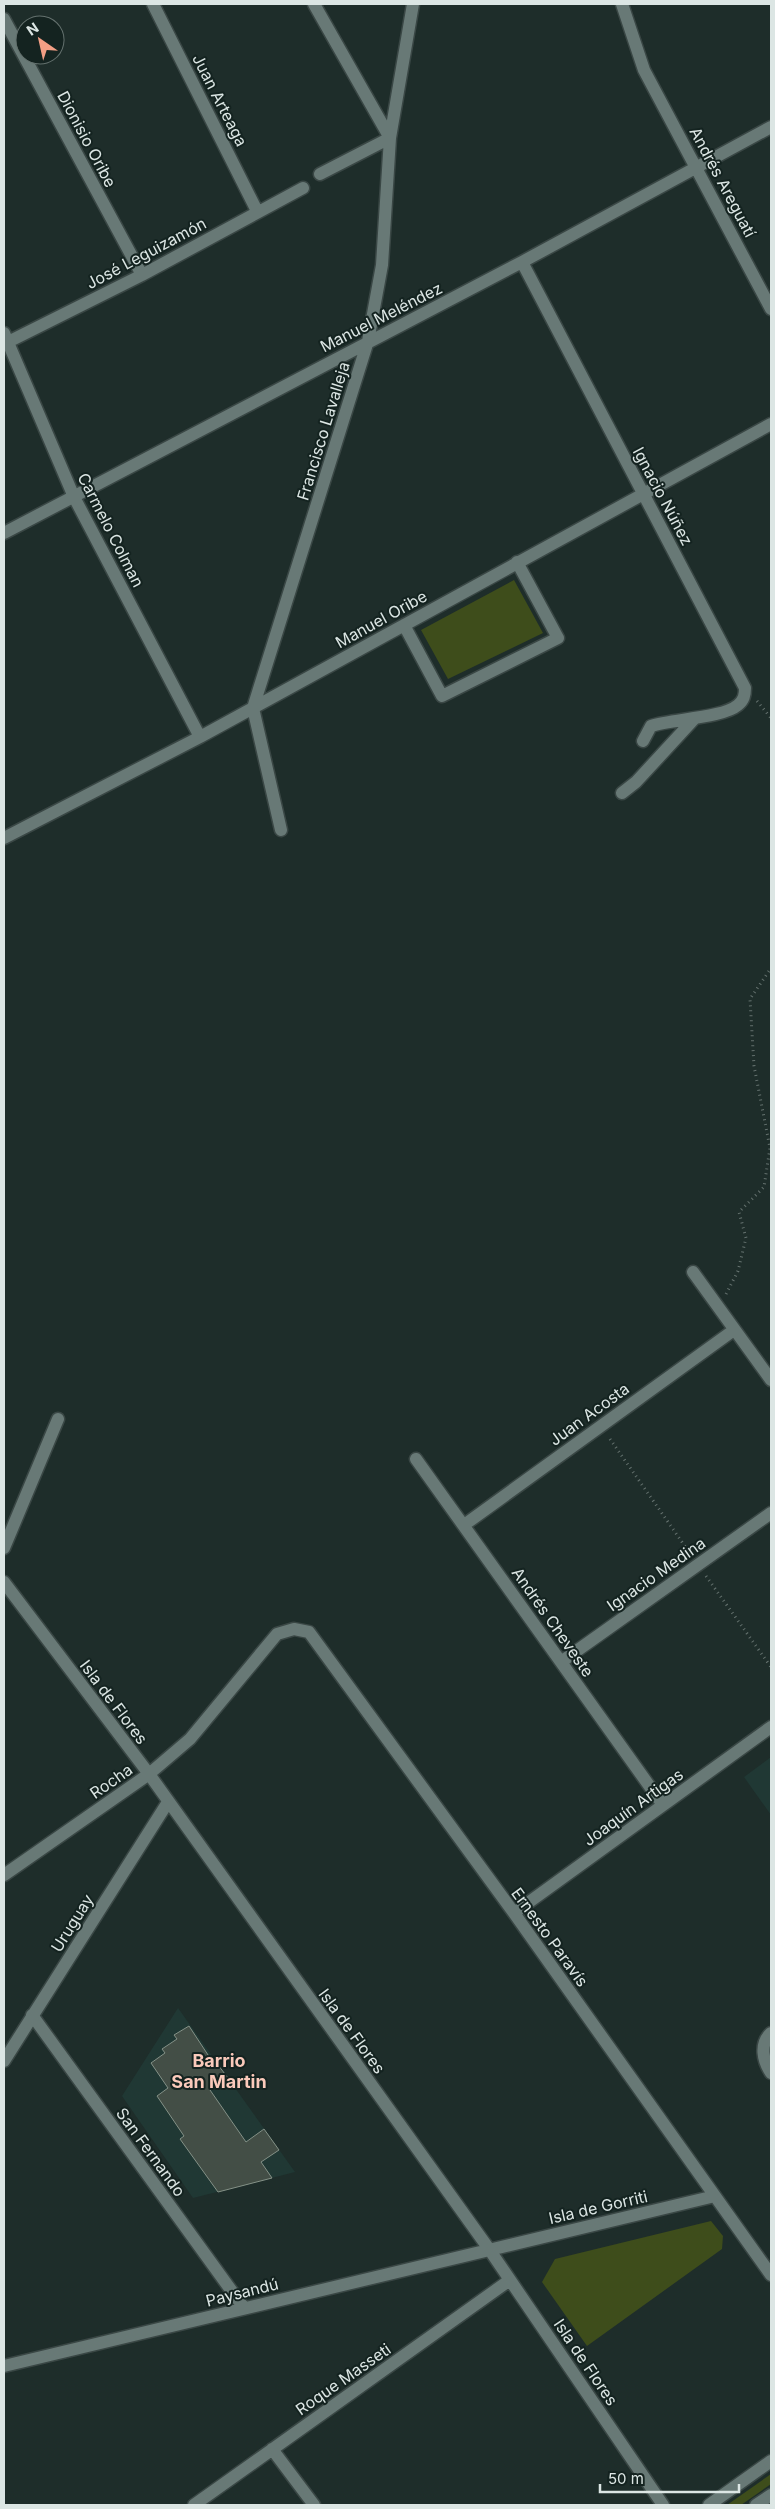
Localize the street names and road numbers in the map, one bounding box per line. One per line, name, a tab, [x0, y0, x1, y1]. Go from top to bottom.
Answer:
street label: Juan Arteaga	[188, 50, 252, 150]
street label: Dionisio Oribe	[53, 87, 121, 191]
street label: Andrés Areguatí	[686, 124, 760, 241]
street label: José Leguizamón	[82, 213, 210, 293]
street label: Manuel Meléndez	[317, 278, 445, 356]
street label: Francisco Lavalleja	[292, 359, 354, 503]
street label: Ignacio Núñez	[629, 443, 697, 549]
street label: Carmelo Colman	[74, 469, 148, 591]
street label: Manuel Oribe	[332, 586, 430, 652]
street label: Juan Acosta	[545, 1378, 633, 1450]
street label: Ignacio Medina	[603, 1533, 709, 1615]
street label: Andrés Cheveste	[508, 1563, 598, 1681]
street label: Isla de Flores	[76, 1656, 152, 1748]
street label: Rocha	[86, 1759, 136, 1803]
street label: Joaquín Artigas	[579, 1764, 687, 1850]
street label: Ernesto Paravís	[507, 1884, 593, 1990]
street label: Uruguay	[46, 1890, 98, 1956]
street label: Isla de Flores	[314, 1985, 390, 2077]
street label: San Fernando	[112, 2104, 190, 2200]
street label: Isla de Gorriti	[547, 2186, 649, 2228]
street label: Paysandú	[204, 2273, 280, 2311]
street label: Isla de Flores	[550, 2315, 622, 2409]
street label: Roque Masseti	[292, 2339, 394, 2419]

